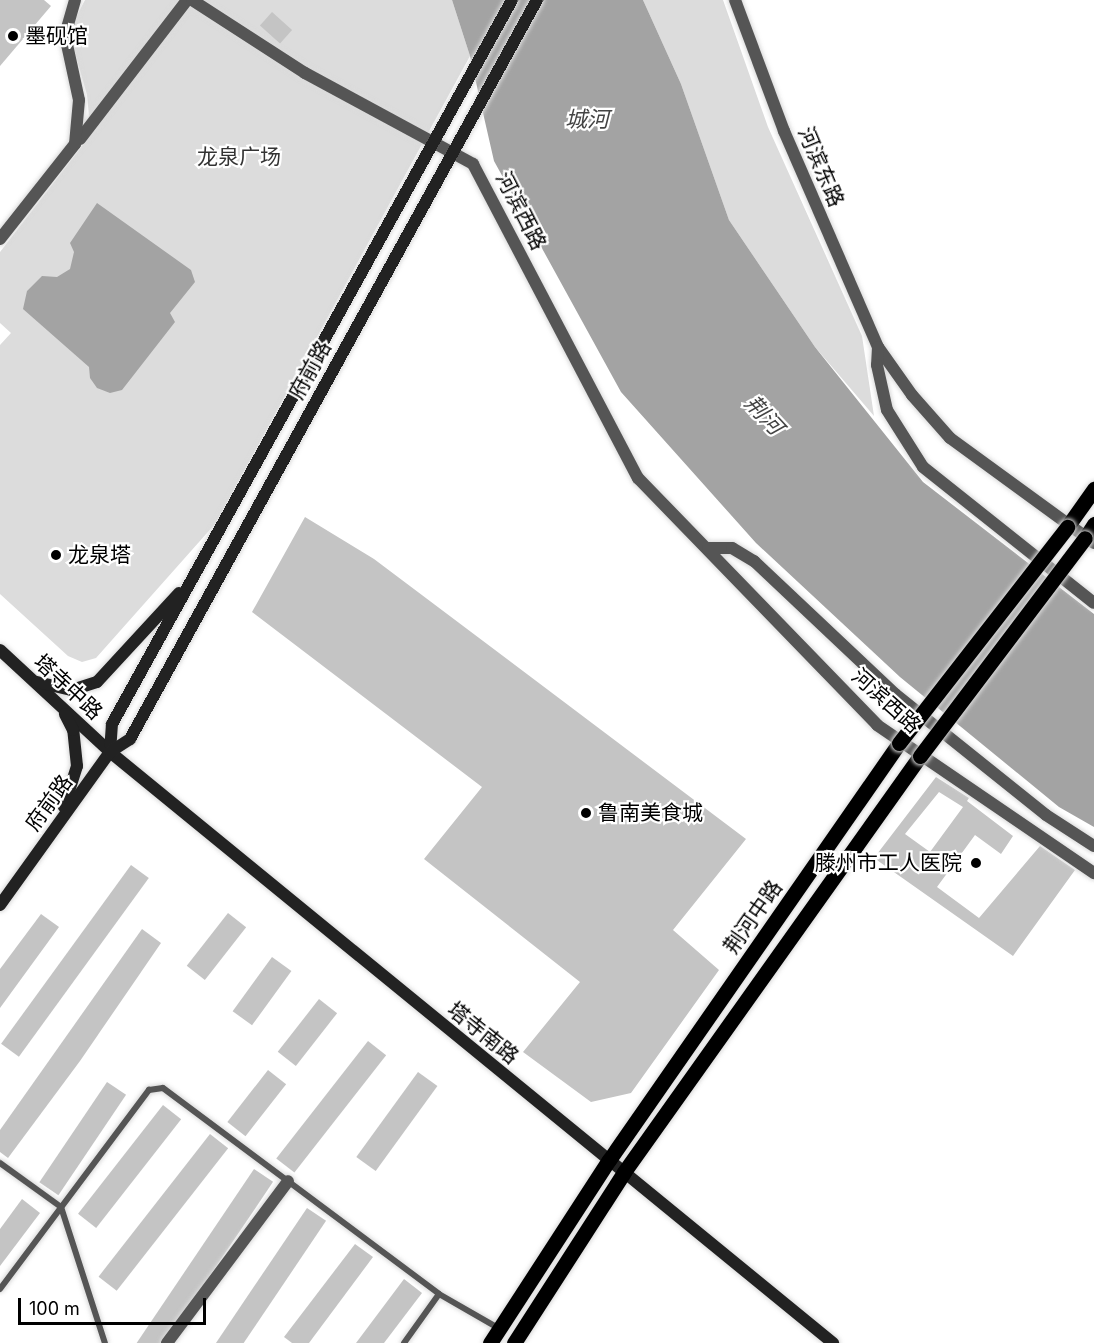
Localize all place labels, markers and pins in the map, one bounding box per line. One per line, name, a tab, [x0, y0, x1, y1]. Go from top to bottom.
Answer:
place label: 墨砚馆	[25, 23, 88, 49]
marker: 墨砚馆	[6, 29, 20, 43]
place label: 龙泉塔	[68, 542, 131, 568]
marker: 龙泉塔	[49, 548, 63, 562]
place label: 鲁南美食城	[598, 800, 703, 826]
marker: 鲁南美食城	[579, 806, 593, 820]
place label: 滕州市工人医院	[815, 850, 962, 876]
marker: 滕州市工人医院	[967, 854, 985, 872]

